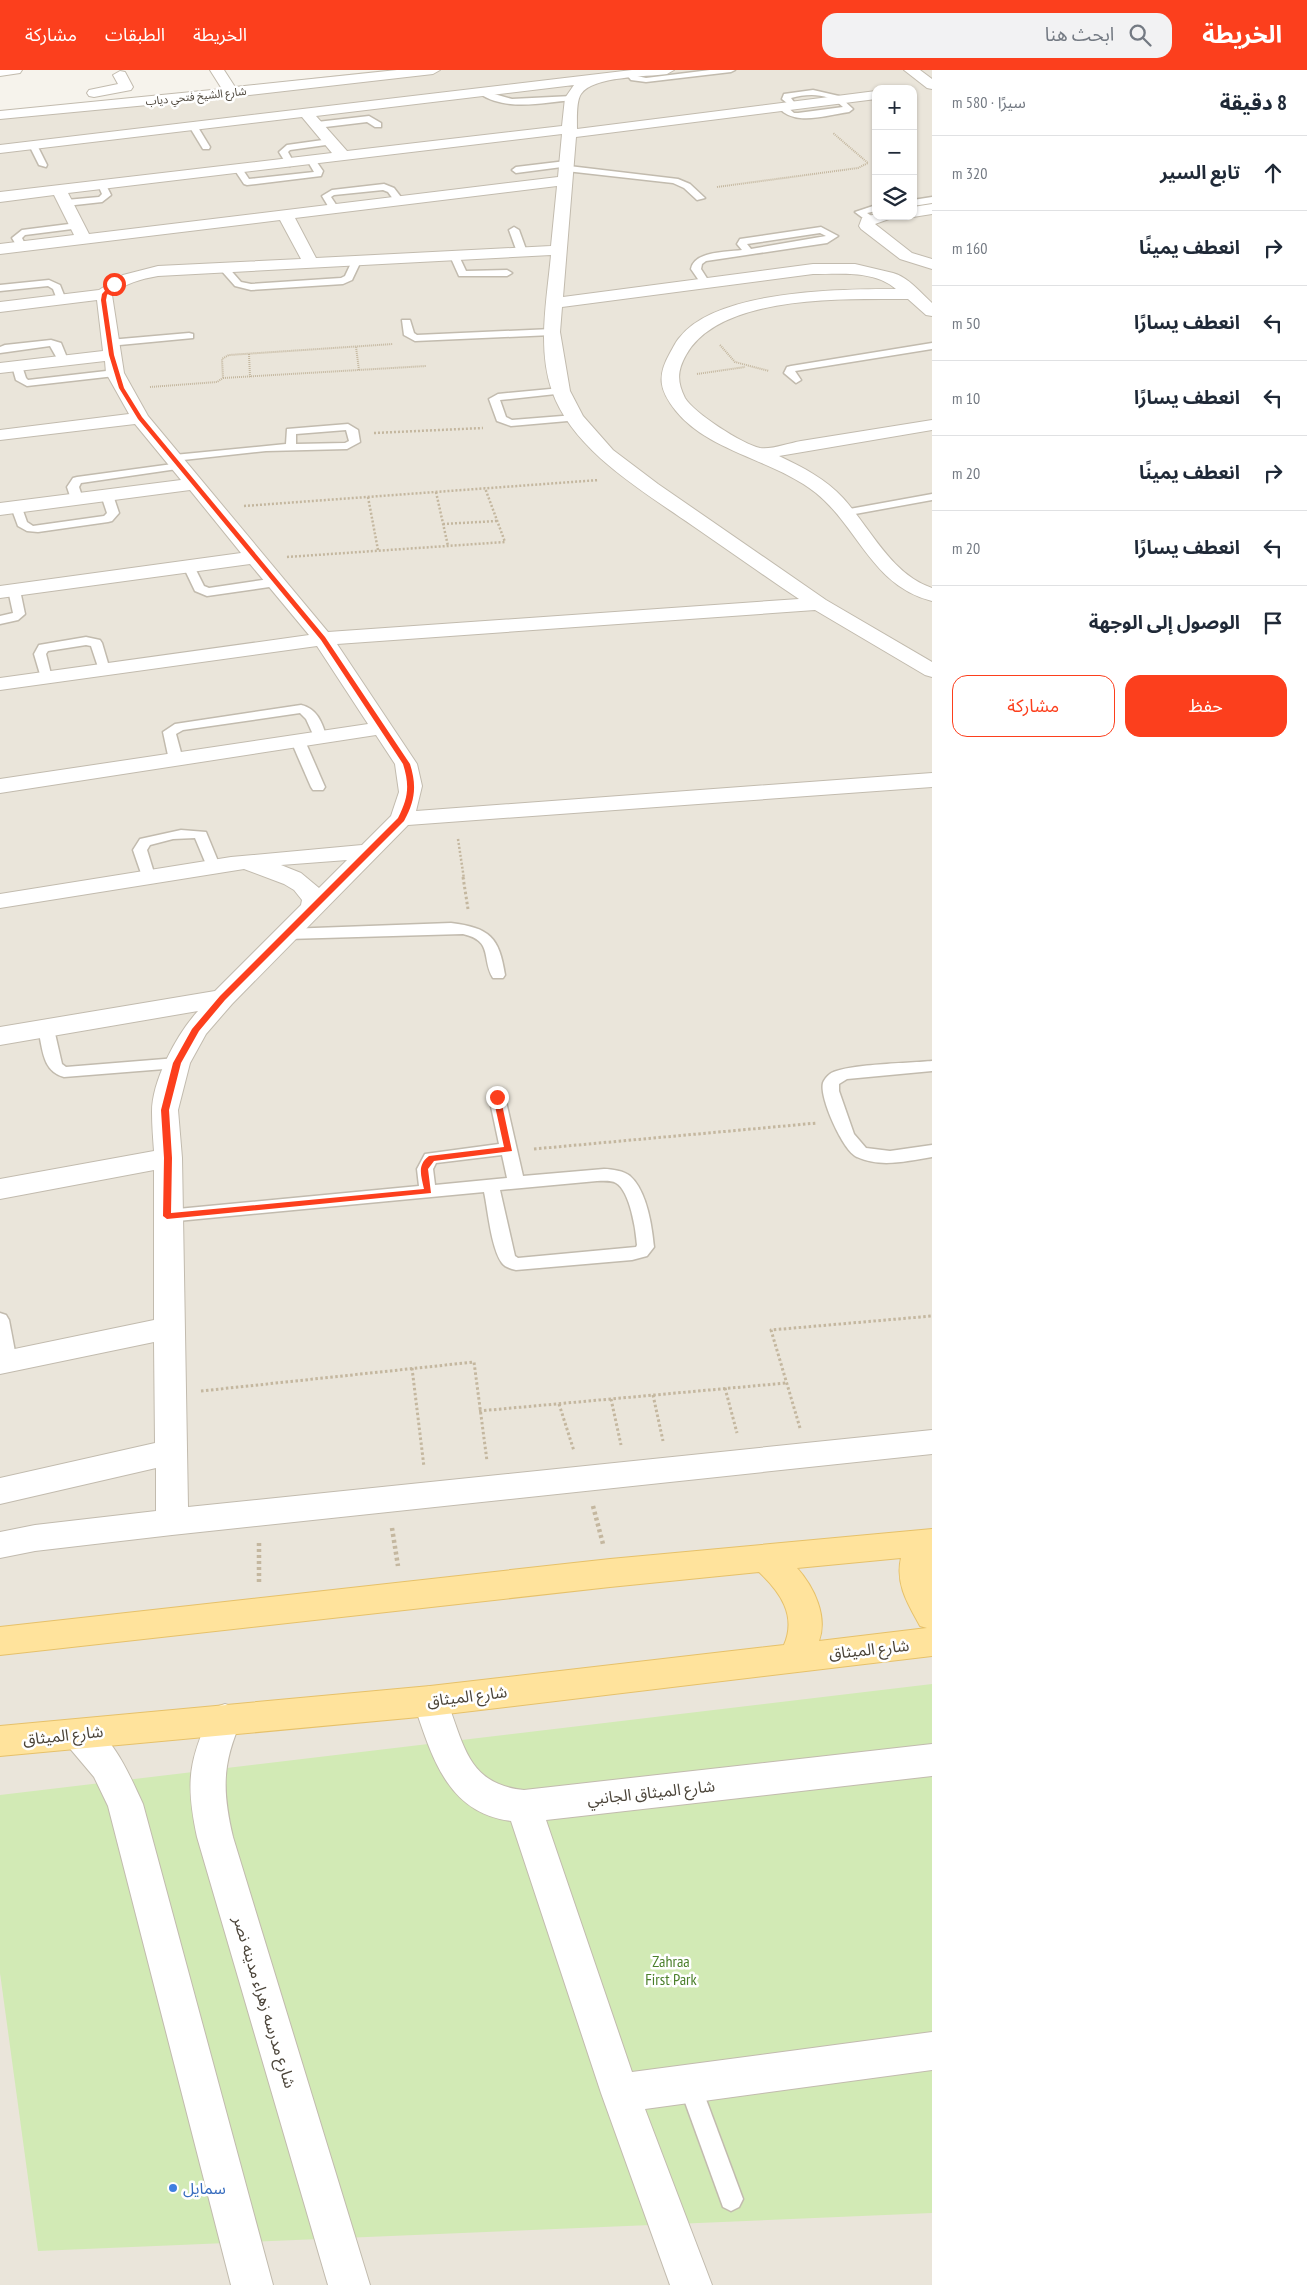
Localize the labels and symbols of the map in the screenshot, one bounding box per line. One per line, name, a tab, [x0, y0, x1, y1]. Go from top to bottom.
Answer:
street label: شارع الشيخ فتحي دياب	[145, 84, 248, 111]
route start	[103, 273, 126, 296]
route end	[486, 1086, 509, 1109]
street label: شارع الميثاق	[828, 1635, 911, 1666]
street label: شارع الميثاق	[426, 1681, 509, 1714]
street label: شارع الميثاق	[22, 1721, 105, 1752]
street label: شارع الميثاق الجانبي	[586, 1775, 716, 1812]
street label: شارع مدرسه زهراء مدينه نصر	[226, 1913, 301, 2091]
park label: Zahraa First Park	[645, 1951, 698, 1989]
place label: سمايل	[183, 2178, 226, 2198]
marker: سمايل	[167, 2182, 179, 2194]

